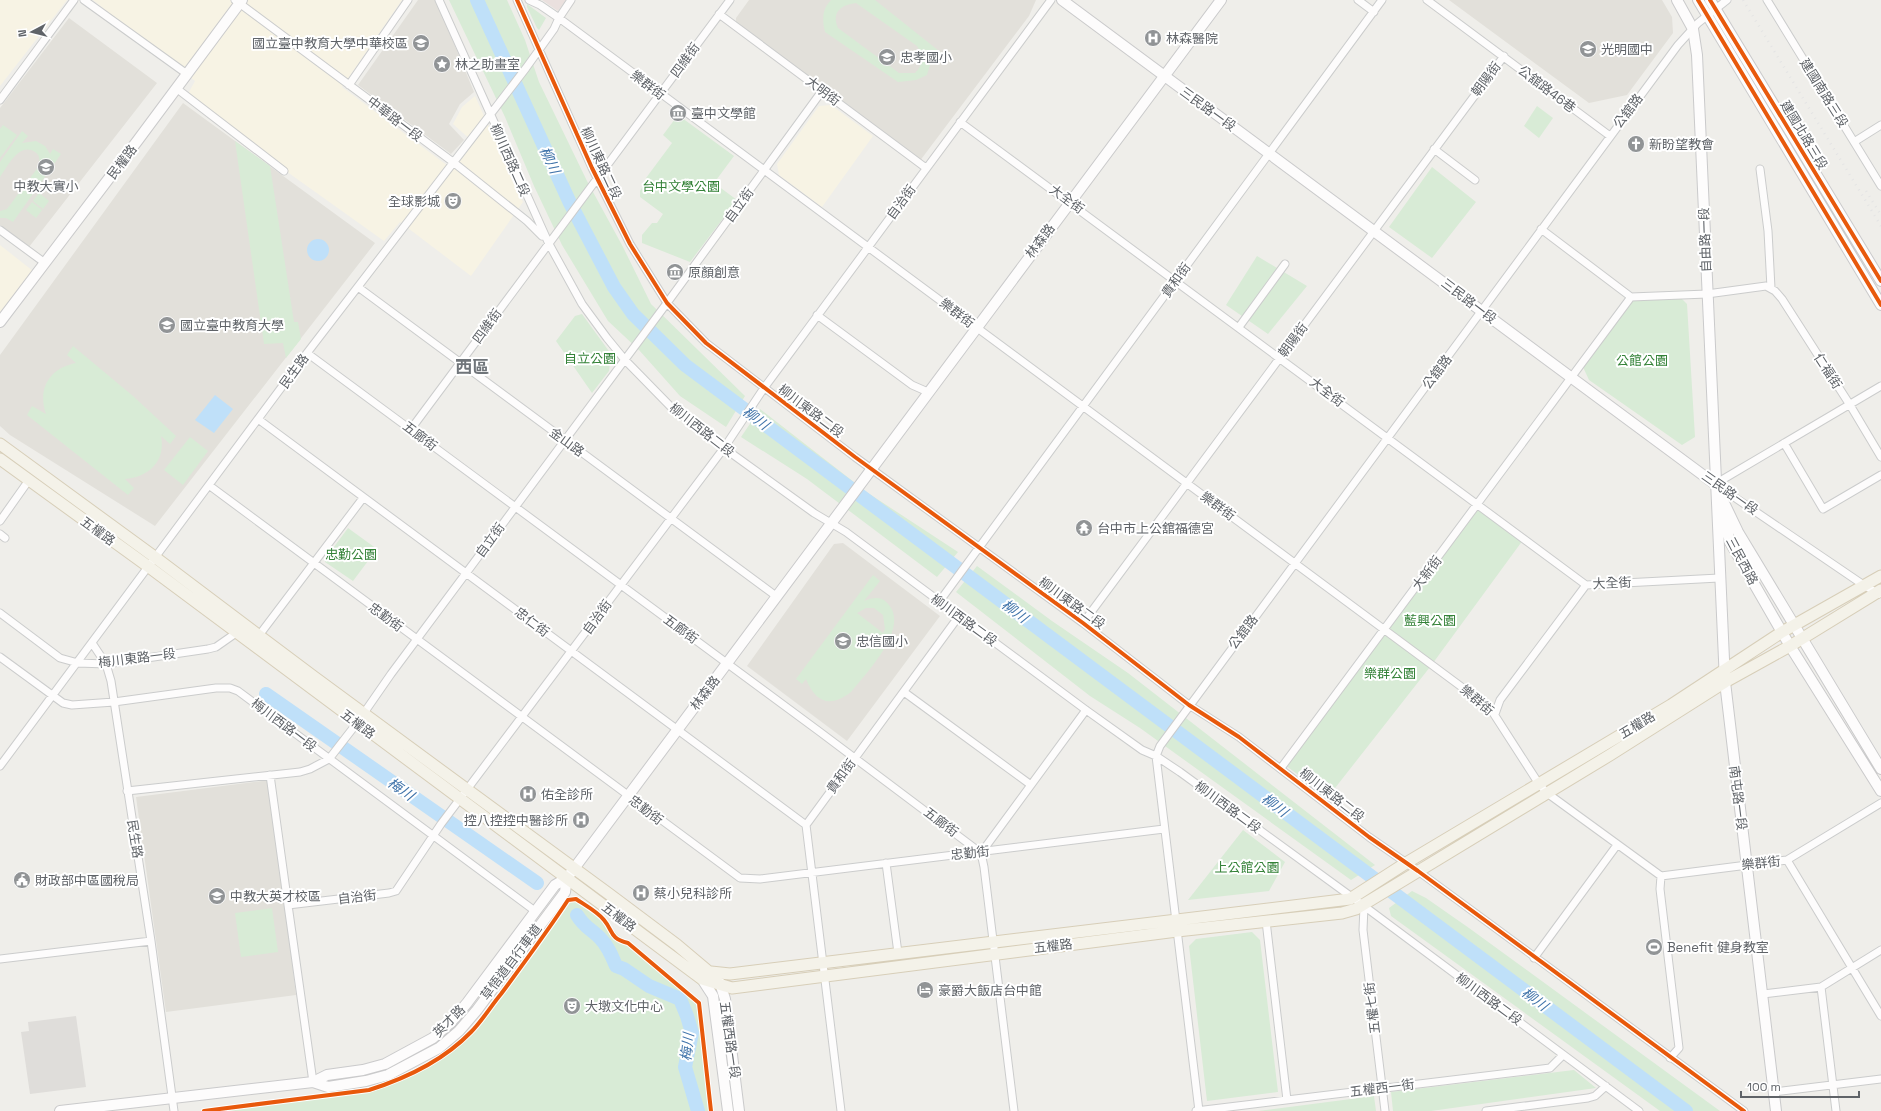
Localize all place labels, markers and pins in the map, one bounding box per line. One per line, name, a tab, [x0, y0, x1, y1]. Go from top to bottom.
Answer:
hospital icon: 林森醫院	[1143, 28, 1163, 48]
place label: 林森醫院	[1166, 30, 1218, 47]
school or university icon: 國立臺中教育大學中華校區	[411, 33, 431, 53]
place label: 國立臺中教育大學中華校區	[252, 35, 408, 52]
school or university icon: 光明國中	[1578, 39, 1598, 59]
place label: 光明國中	[1601, 41, 1653, 58]
school or university icon: 忠孝國小	[877, 47, 897, 67]
place label: 忠孝國小	[900, 49, 952, 66]
place icon: 林之助畫室	[432, 54, 452, 74]
place label: 林之助畫室	[455, 56, 520, 73]
museum icon: 臺中文學館	[668, 103, 688, 123]
place label: 臺中文學館	[691, 105, 756, 122]
church icon: 新盼望教會	[1626, 134, 1646, 154]
place label: 新盼望教會	[1649, 136, 1714, 153]
school or university icon: 中教大實小	[36, 157, 56, 177]
place label: 中教大實小	[13, 178, 79, 195]
theatre icon: 全球影城	[443, 191, 463, 211]
place label: 全球影城	[388, 193, 440, 210]
museum icon: 原顏創意	[665, 262, 685, 282]
place label: 原顏創意	[688, 264, 740, 281]
school or university icon: 國立臺中教育大學	[157, 315, 177, 335]
place label: 國立臺中教育大學	[180, 317, 284, 334]
temple icon: 台中市上公舘福德宮	[1074, 518, 1094, 538]
place label: 台中市上公舘福德宮	[1097, 520, 1214, 537]
school or university icon: 忠信國小	[833, 631, 853, 651]
place label: 忠信國小	[856, 633, 908, 650]
hospital icon: 佑全診所	[518, 784, 538, 804]
place label: 佑全診所	[541, 786, 593, 803]
hospital icon: 控八控控中醫診所	[571, 810, 591, 830]
place label: 控八控控中醫診所	[464, 812, 568, 829]
public building icon: 財政部中區國稅局	[12, 870, 32, 890]
place label: 財政部中區國稅局	[35, 872, 139, 889]
hospital icon: 蔡小兒科診所	[631, 883, 651, 903]
place label: 蔡小兒科診所	[654, 885, 732, 902]
school or university icon: 中教大英才校區	[207, 886, 227, 906]
place label: 中教大英才校區	[230, 888, 321, 905]
sports icon: Benefit 健身教室	[1644, 937, 1664, 957]
place label: Benefit 健身教室	[1667, 939, 1769, 956]
hotel icon: 豪爵大飯店台中館	[915, 980, 935, 1000]
place label: 豪爵大飯店台中館	[938, 982, 1042, 999]
theatre icon: 大墩文化中心	[562, 996, 582, 1016]
place label: 大墩文化中心	[585, 998, 663, 1015]

